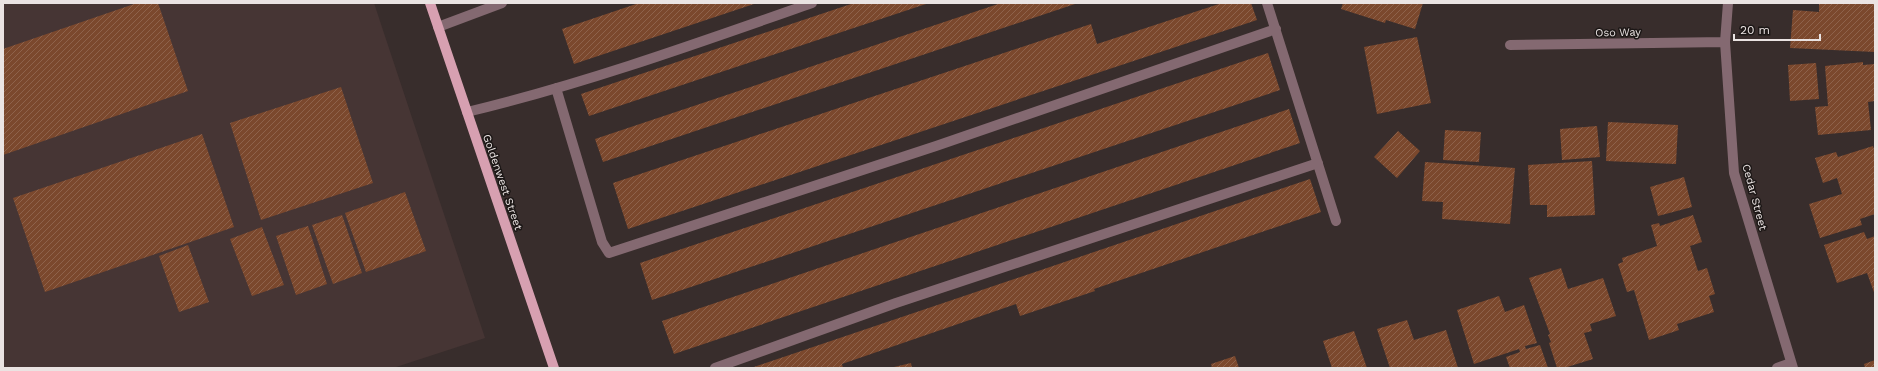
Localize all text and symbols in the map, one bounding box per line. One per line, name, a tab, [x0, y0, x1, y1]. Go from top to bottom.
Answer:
scale bar	[1734, 16, 1820, 42]
text: 20 m	[1740, 23, 1770, 37]
street label: Oso Way	[1595, 26, 1641, 39]
street label: Goldenwest Street	[480, 133, 525, 232]
street label: Cedar Street	[1739, 163, 1770, 232]

